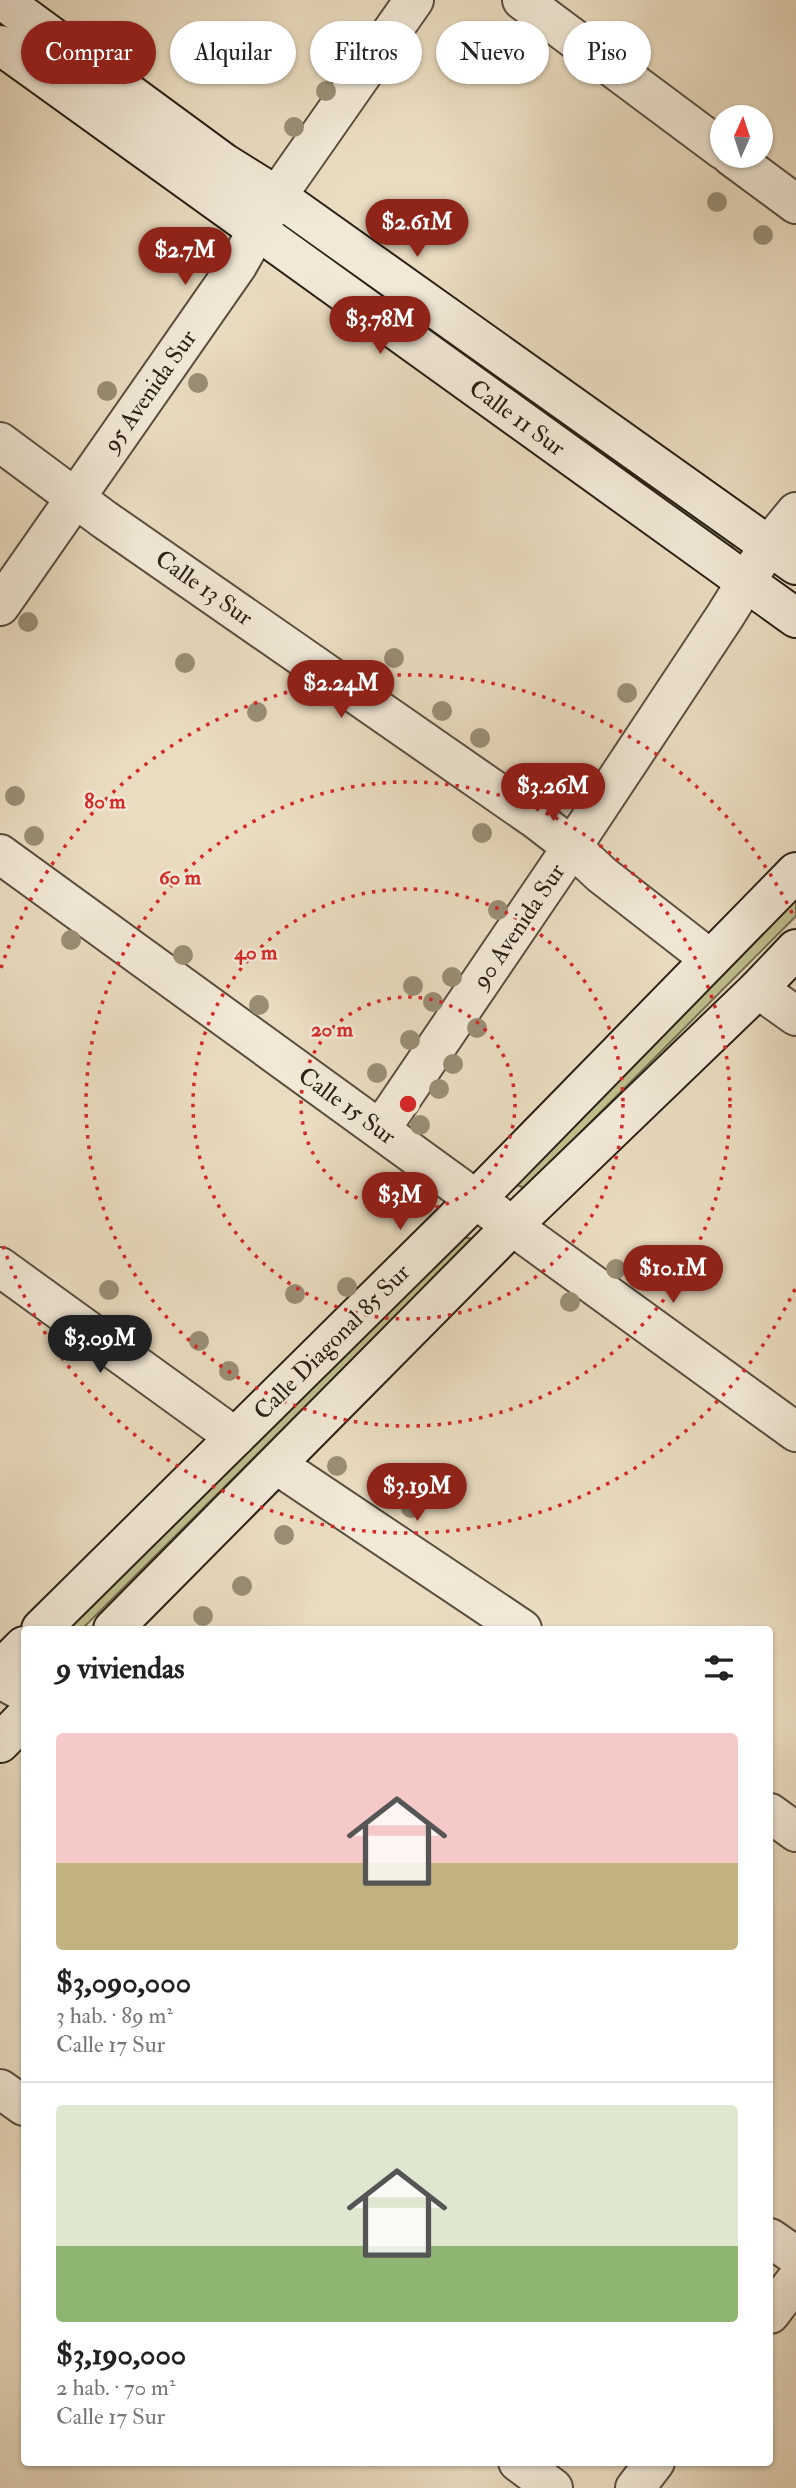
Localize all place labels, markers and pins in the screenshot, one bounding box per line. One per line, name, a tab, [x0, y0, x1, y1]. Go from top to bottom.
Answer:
pin: $2.61M	[360, 200, 474, 259]
pin: $2.7M	[136, 228, 234, 287]
pin: $3.78M	[323, 296, 437, 356]
pin: $2.24M	[284, 660, 398, 720]
pin: $3.26M	[496, 764, 610, 823]
centre of rings	[396, 1092, 420, 1116]
pin: $3M	[366, 1172, 434, 1232]
pin: $10.1M	[616, 1246, 730, 1305]
pin: $3.09M	[43, 1316, 157, 1375]
pin: $3.19M	[360, 1464, 474, 1523]

